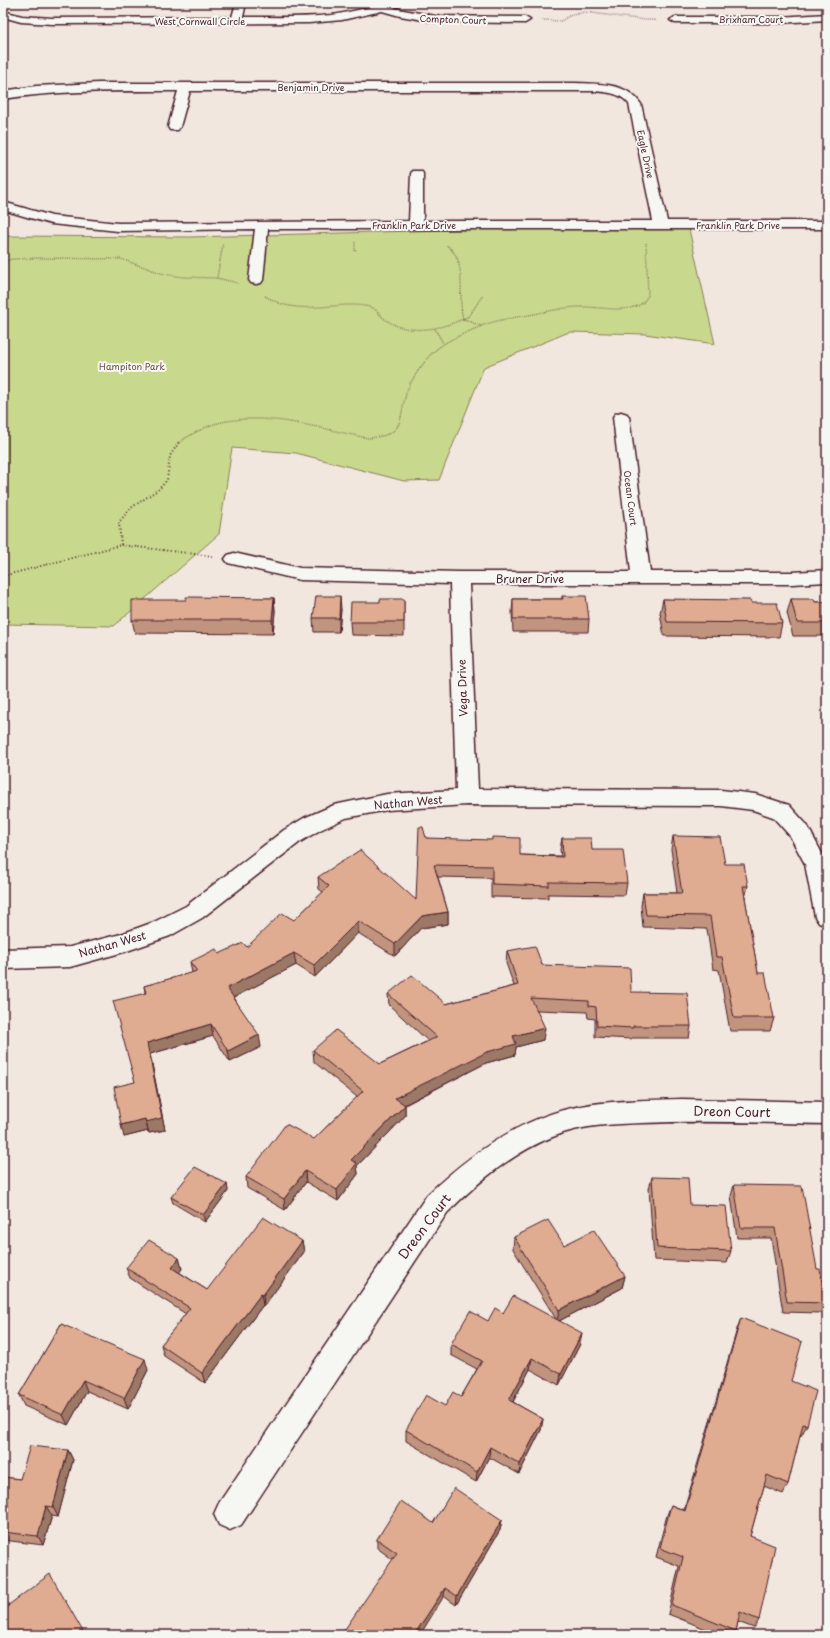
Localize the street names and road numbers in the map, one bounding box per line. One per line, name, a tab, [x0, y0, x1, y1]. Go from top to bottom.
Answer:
street label: Compton Court	[419, 11, 487, 27]
street label: Brixham Court	[719, 12, 783, 26]
street label: West Cornwall Circle	[155, 14, 245, 28]
street label: Benjamin Drive	[277, 80, 345, 94]
street label: Eagle Drive	[634, 128, 658, 180]
street label: Franklin Park Drive	[372, 218, 456, 232]
street label: Franklin Park Drive	[696, 218, 780, 232]
street label: Ocean Court	[621, 470, 641, 527]
street label: Bruner Drive	[496, 570, 564, 587]
street label: Vega Drive	[452, 659, 471, 717]
street label: Nathan West	[373, 790, 444, 813]
street label: Nathan West	[76, 926, 148, 962]
street label: Dreon Court	[693, 1101, 771, 1121]
street label: Dreon Court	[393, 1189, 455, 1263]

